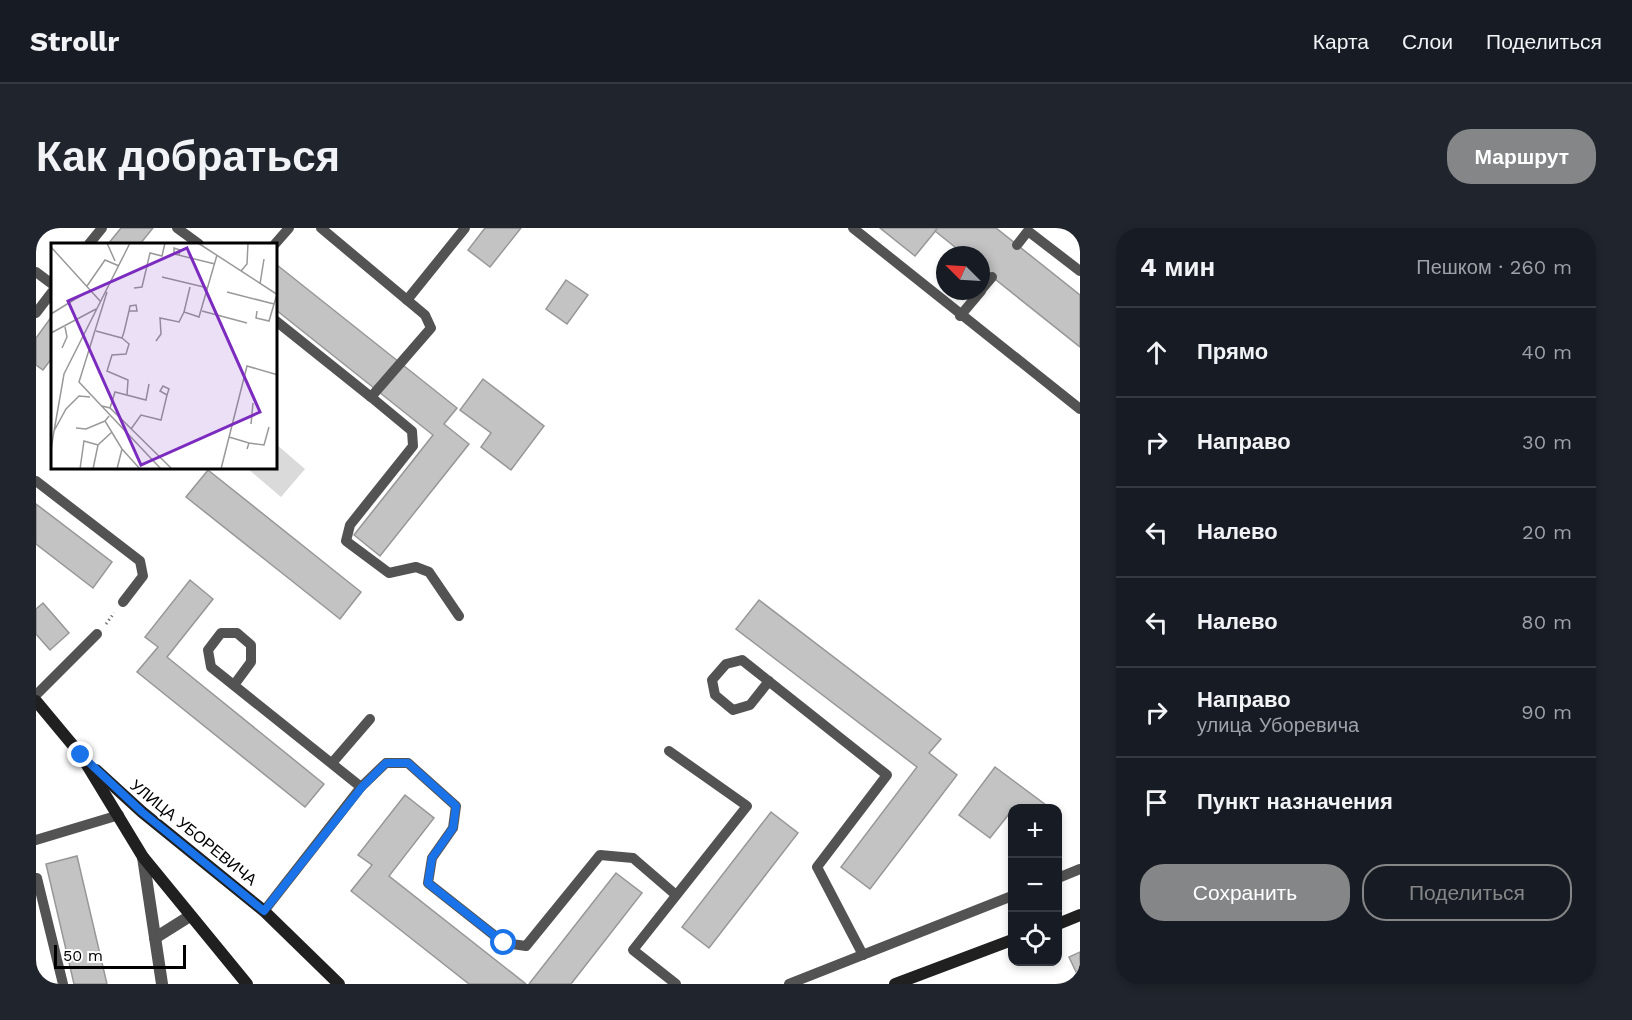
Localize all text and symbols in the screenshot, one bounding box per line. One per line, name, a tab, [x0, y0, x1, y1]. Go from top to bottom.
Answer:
text: Strollr	[30, 25, 119, 58]
text: Карта	[1313, 29, 1369, 54]
text: Слои	[1402, 29, 1453, 54]
text: Поделиться	[1486, 29, 1602, 54]
button: Маршрут	[1447, 129, 1596, 184]
text: Как добраться	[36, 132, 340, 181]
inset map	[51, 243, 278, 470]
north arrow	[936, 246, 990, 300]
text: 4 мин	[1140, 252, 1215, 282]
text: Пешком · 260 m	[1416, 255, 1572, 279]
icon: ahead	[1140, 336, 1173, 369]
text: Прямо	[1197, 339, 1268, 364]
text: 40 m	[1521, 340, 1572, 364]
icon: right	[1140, 426, 1173, 459]
text: Направо	[1197, 429, 1291, 454]
text: 30 m	[1522, 430, 1572, 454]
icon: left	[1140, 516, 1173, 549]
text: Налево	[1197, 519, 1278, 544]
text: 20 m	[1522, 520, 1572, 544]
icon: left	[1140, 606, 1173, 639]
text: Налево	[1197, 609, 1278, 634]
text: 80 m	[1521, 610, 1572, 634]
text: Направо	[1197, 687, 1291, 712]
icon: right	[1140, 696, 1173, 729]
text: 90 m	[1521, 700, 1572, 724]
text: улица Уборевича	[1197, 713, 1359, 737]
route end	[67, 741, 93, 767]
street label: УЛИЦА УБОРЕВИЧА	[127, 775, 261, 889]
icon: arrive	[1140, 786, 1173, 819]
text: Пункт назначения	[1197, 789, 1393, 814]
map controls	[1008, 804, 1062, 966]
button: +	[1008, 804, 1062, 858]
button: −	[1008, 858, 1062, 912]
button: Сохранить	[1140, 864, 1350, 921]
button: Поделиться	[1362, 864, 1572, 921]
button: locate	[1008, 912, 1062, 966]
route start	[490, 929, 516, 955]
scale bar	[54, 942, 186, 970]
text: 50 m	[63, 946, 103, 965]

